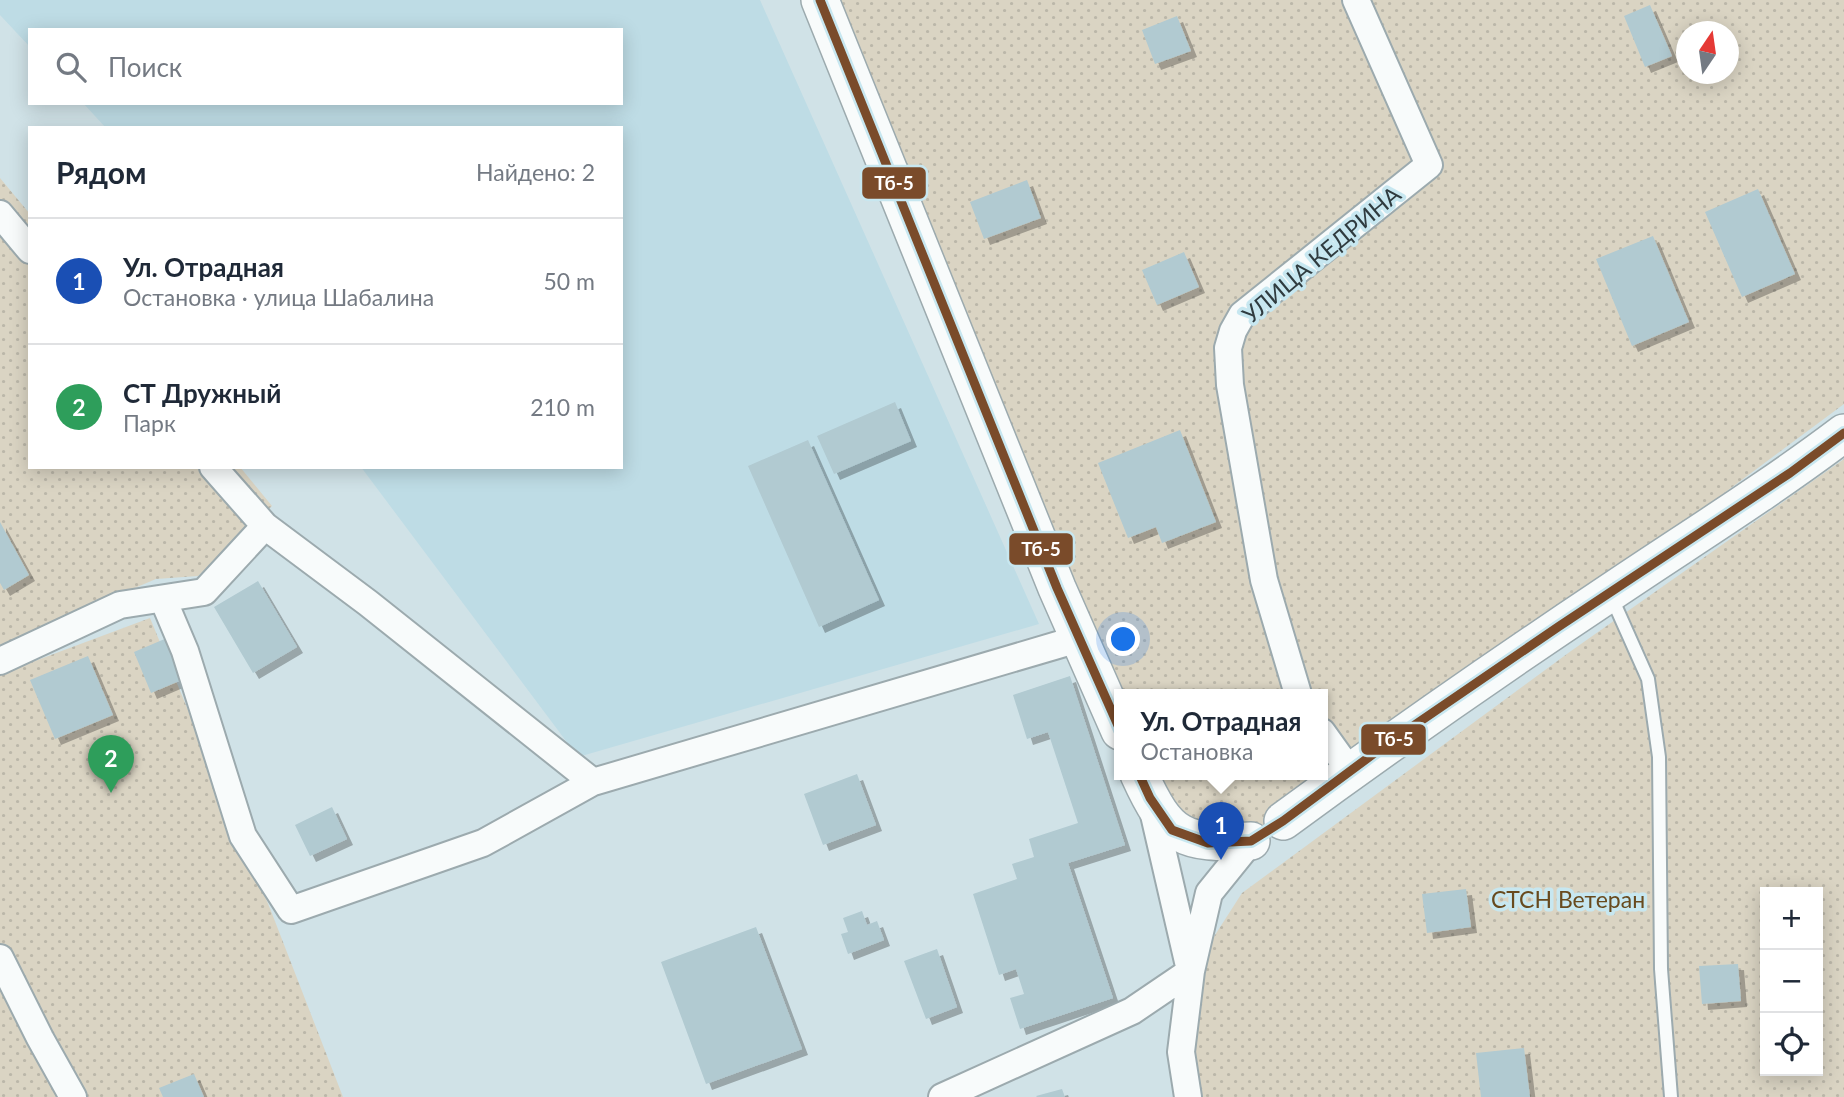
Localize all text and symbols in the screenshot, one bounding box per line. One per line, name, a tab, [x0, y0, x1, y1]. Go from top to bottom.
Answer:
north arrow	[1676, 21, 1739, 84]
search box	[28, 28, 623, 105]
icon: search	[52, 48, 90, 86]
text: Поиск	[108, 51, 182, 83]
text: Рядом	[56, 154, 146, 190]
text: Найдено: 2	[476, 158, 595, 186]
line badge: Тб-5	[861, 166, 927, 200]
text: Тб-5	[874, 171, 914, 194]
street label: УЛИЦА КЕДРИНА	[1236, 179, 1406, 328]
text: Ул. Отрадная	[123, 251, 284, 283]
text: 1	[72, 267, 86, 295]
text: 50 m	[544, 267, 595, 295]
text: Остановка · улица Шабалина	[123, 283, 434, 311]
text: СТ Дружный	[123, 377, 281, 409]
text: 2	[72, 393, 86, 421]
text: 210 m	[530, 393, 595, 421]
text: Парк	[123, 409, 176, 437]
line badge: Тб-5	[1008, 532, 1074, 566]
text: Тб-5	[1021, 537, 1061, 560]
your location	[1106, 622, 1140, 656]
popup	[1114, 689, 1328, 780]
text: Ул. Отрадная	[1140, 705, 1302, 737]
line badge: Тб-5	[1360, 723, 1427, 756]
text: Тб-5	[1374, 727, 1414, 750]
pin: 2	[88, 735, 134, 793]
text: Остановка	[1140, 737, 1253, 765]
pin: 1	[1198, 802, 1244, 860]
park label: СТСН Ветеран	[1491, 885, 1645, 913]
map controls	[1760, 887, 1823, 1076]
button: +	[1760, 887, 1823, 950]
button: −	[1760, 950, 1823, 1013]
button: locate	[1760, 1013, 1823, 1076]

